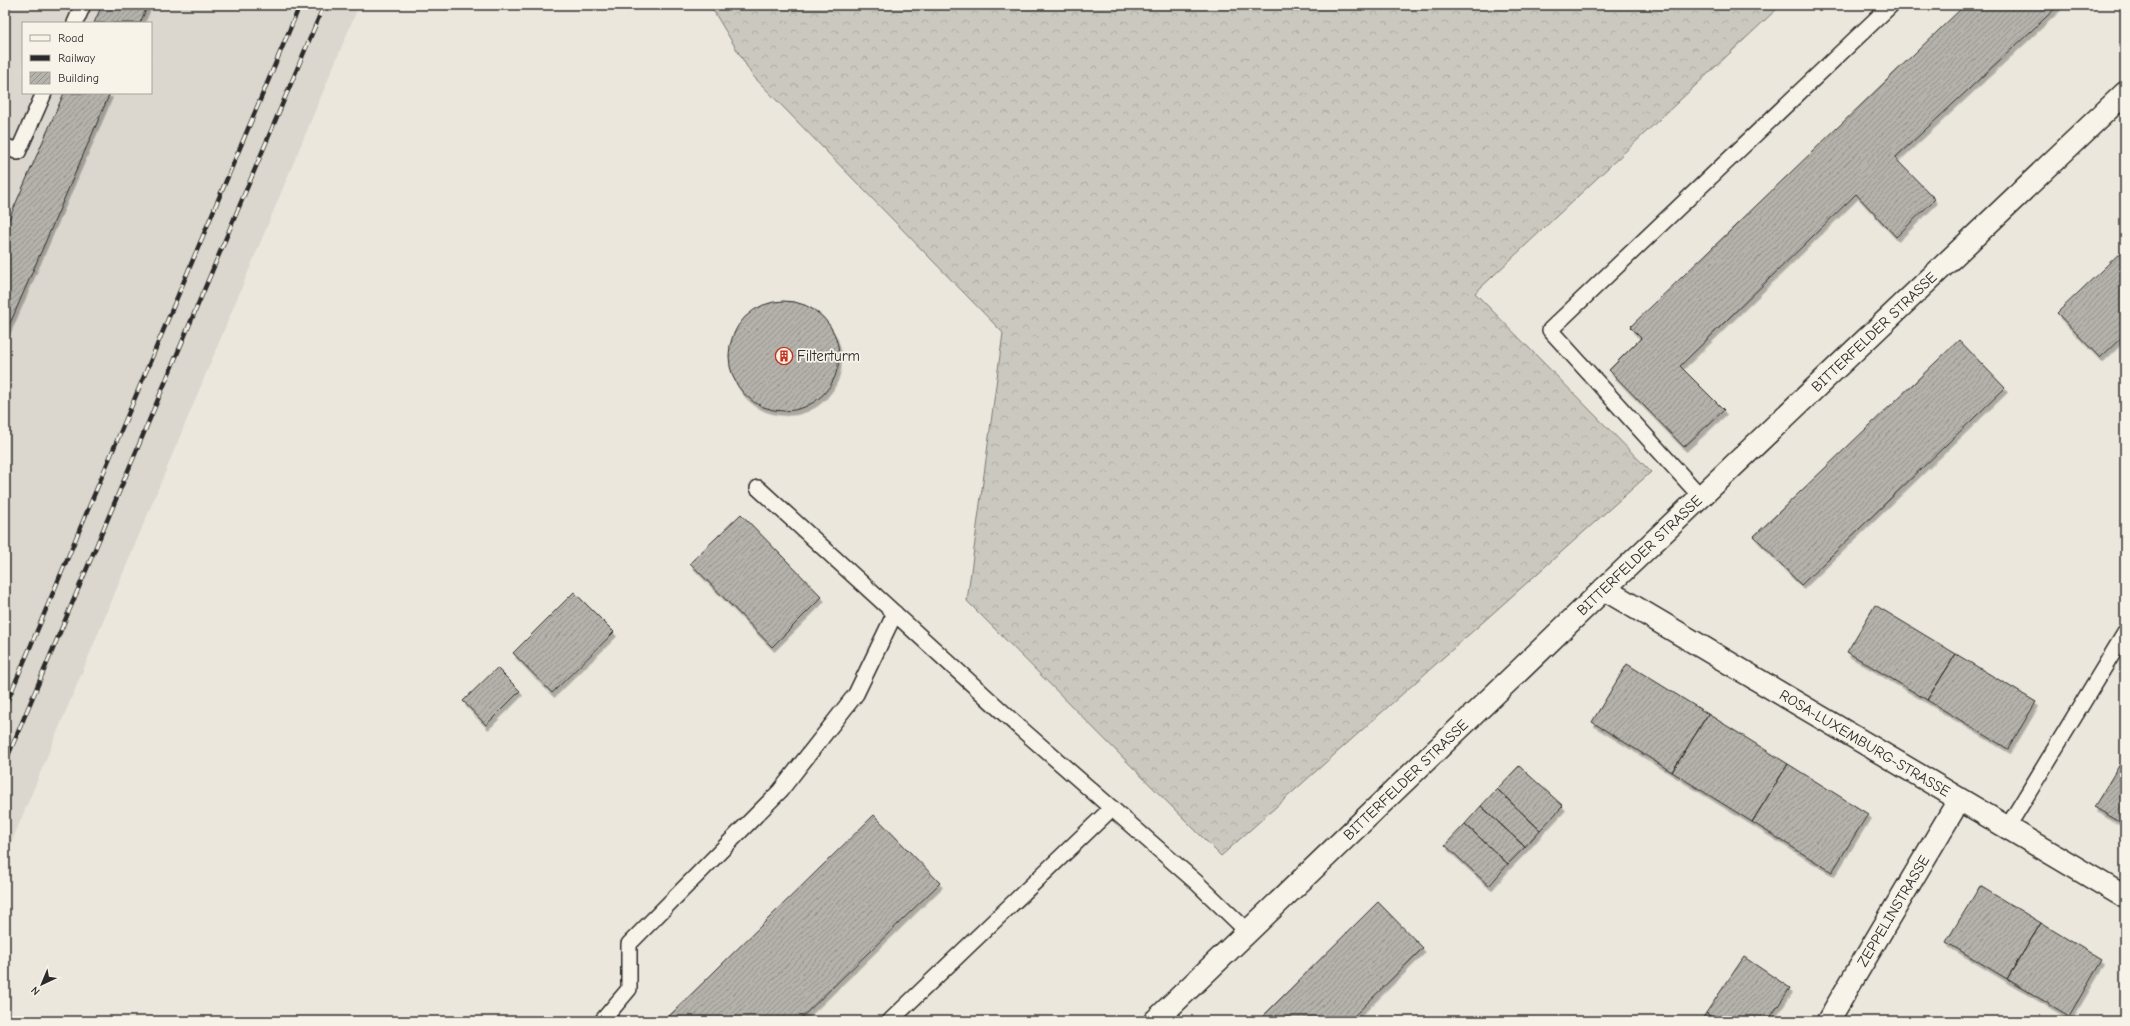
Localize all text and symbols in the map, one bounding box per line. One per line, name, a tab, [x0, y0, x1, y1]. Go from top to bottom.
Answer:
legend	[22, 22, 152, 94]
text: Road	[58, 31, 84, 45]
text: Railway	[58, 51, 96, 65]
text: Building	[58, 71, 99, 85]
street label: BITTERFELDER STRASSE	[1808, 268, 1941, 396]
building icon: Filterturm	[774, 346, 794, 366]
place label: Filterturm	[797, 347, 860, 365]
street label: BITTERFELDER STRASSE	[1573, 491, 1706, 619]
street label: ROSA-LUXEMBURG-STRASSE	[1776, 686, 1953, 801]
street label: BITTERFELDER STRASSE	[1340, 716, 1472, 844]
street label: ZEPPELINSTRASSE	[1853, 852, 1933, 970]
north arrow	[22, 964, 62, 1004]
text: N	[28, 984, 43, 998]

